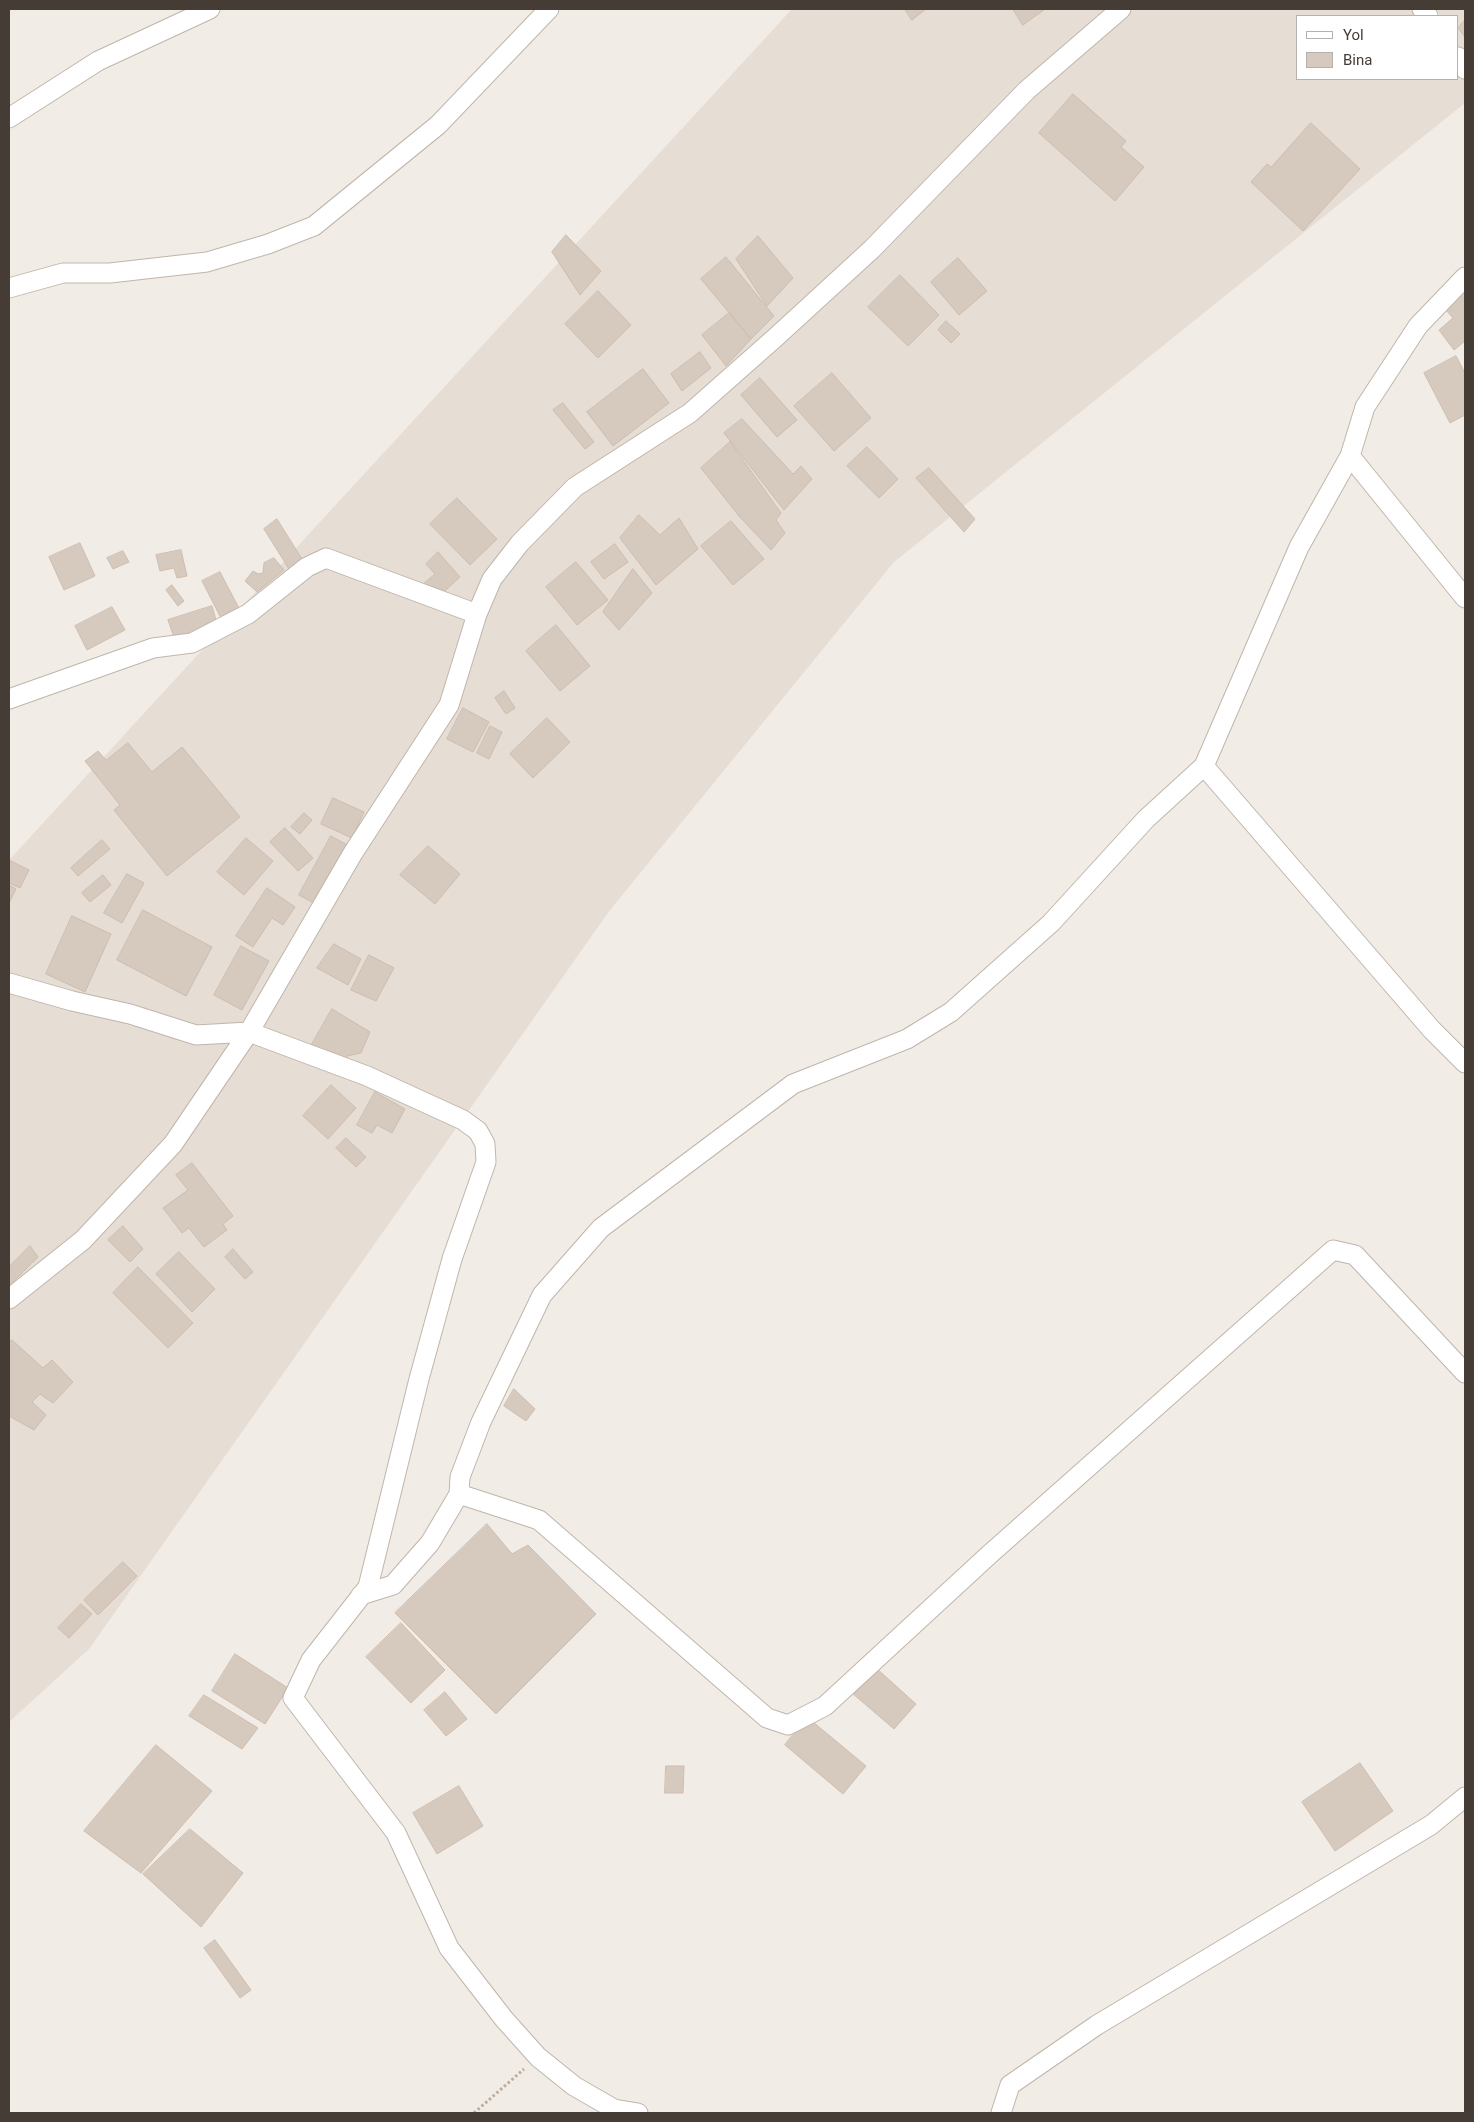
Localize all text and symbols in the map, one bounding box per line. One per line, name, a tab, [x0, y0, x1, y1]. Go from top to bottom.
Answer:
legend	[1296, 15, 1459, 80]
text: Yol	[1343, 26, 1364, 44]
text: Bina	[1343, 51, 1372, 69]

